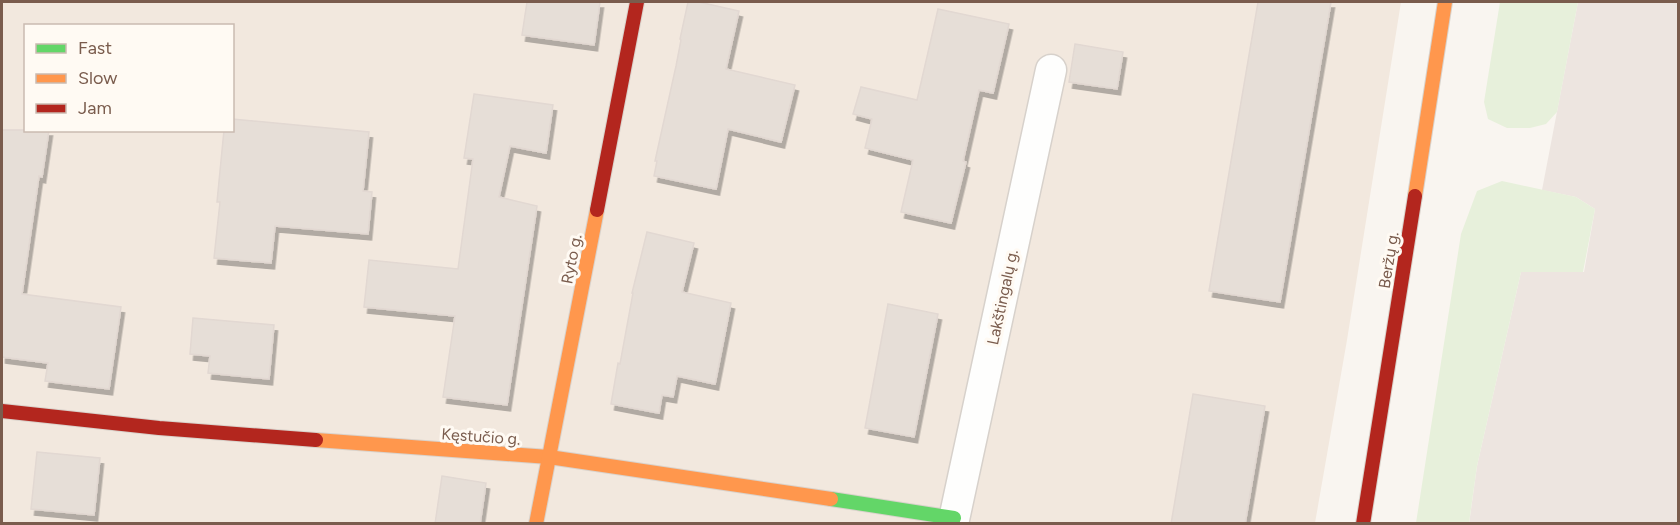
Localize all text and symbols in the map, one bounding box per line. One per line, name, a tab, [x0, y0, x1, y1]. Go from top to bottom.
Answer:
legend	[24, 24, 234, 132]
text: Fast	[78, 37, 112, 59]
text: Slow	[78, 67, 117, 89]
text: Jam	[78, 97, 112, 119]
street label: Beržų g.	[1375, 230, 1402, 290]
street label: Ryto g.	[557, 233, 586, 286]
street label: Lakštingalų g.	[983, 248, 1022, 347]
street label: Kęstučio g.	[441, 424, 521, 449]

